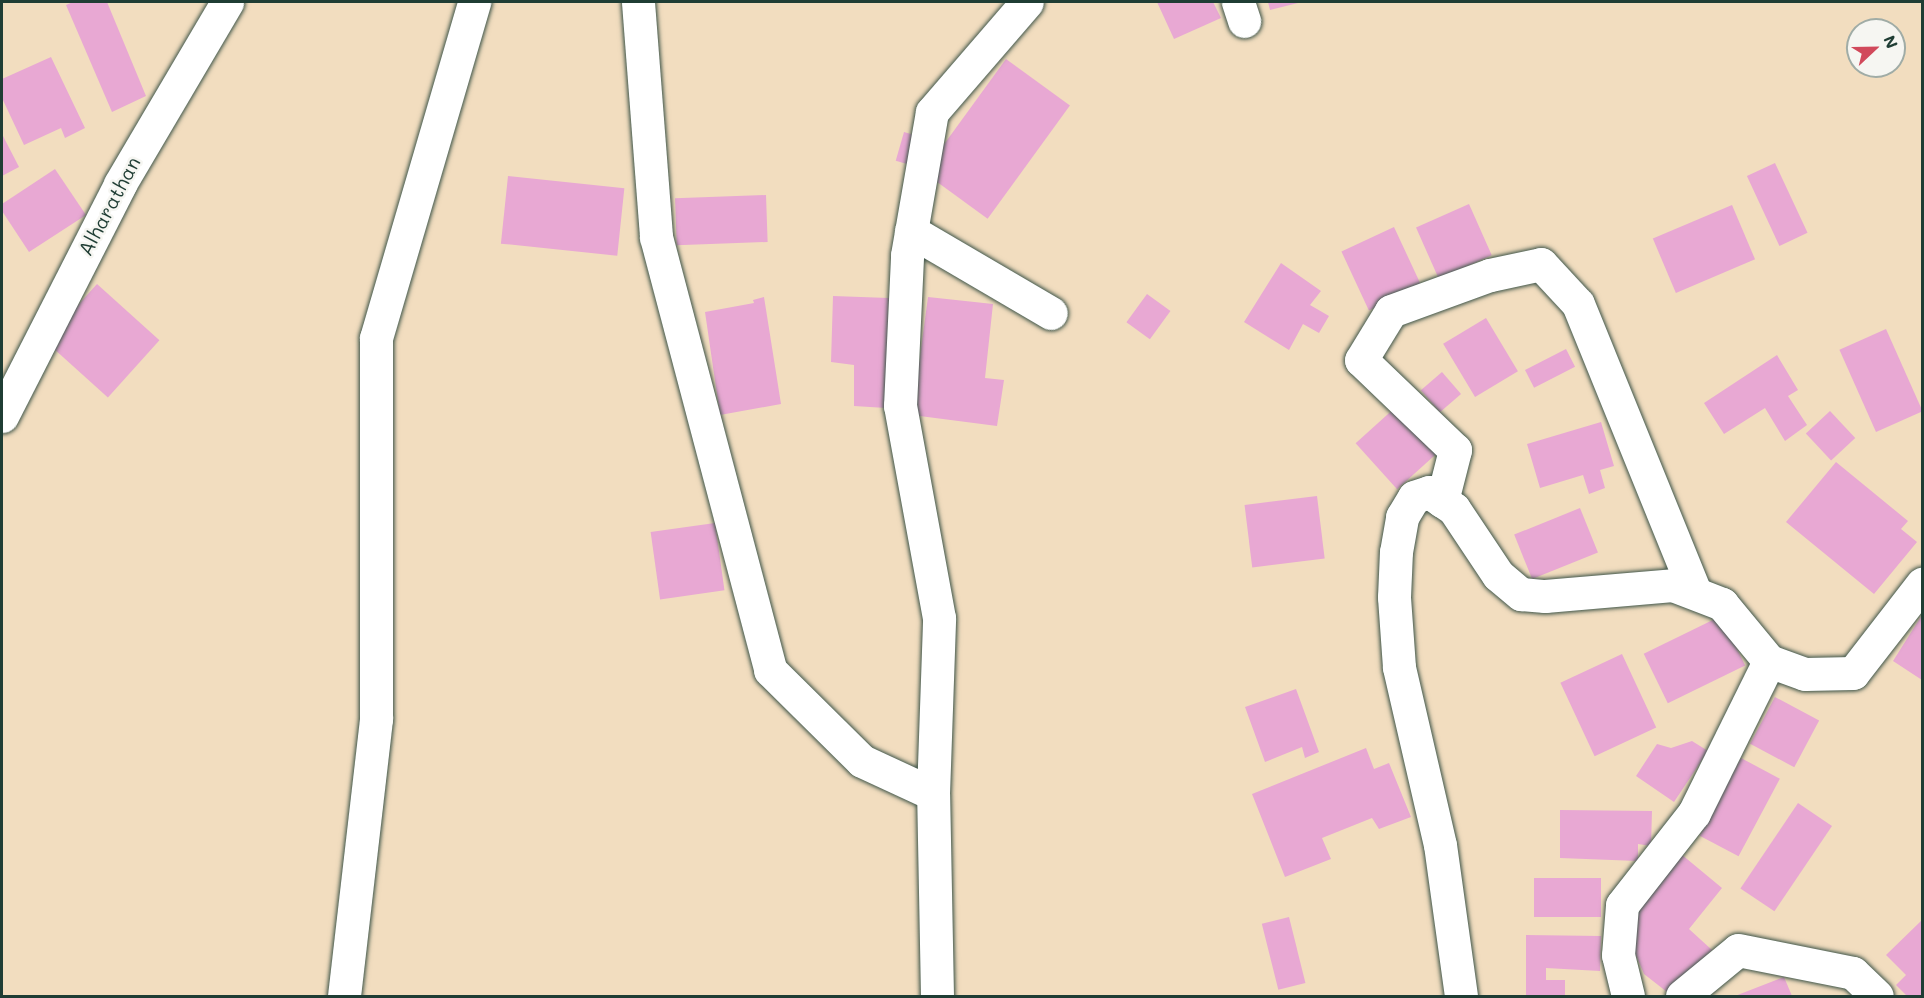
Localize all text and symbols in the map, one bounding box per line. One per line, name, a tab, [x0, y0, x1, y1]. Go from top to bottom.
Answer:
north arrow	[1846, 18, 1906, 78]
text: N	[1879, 32, 1903, 51]
street label: Alharathan	[73, 152, 145, 260]

